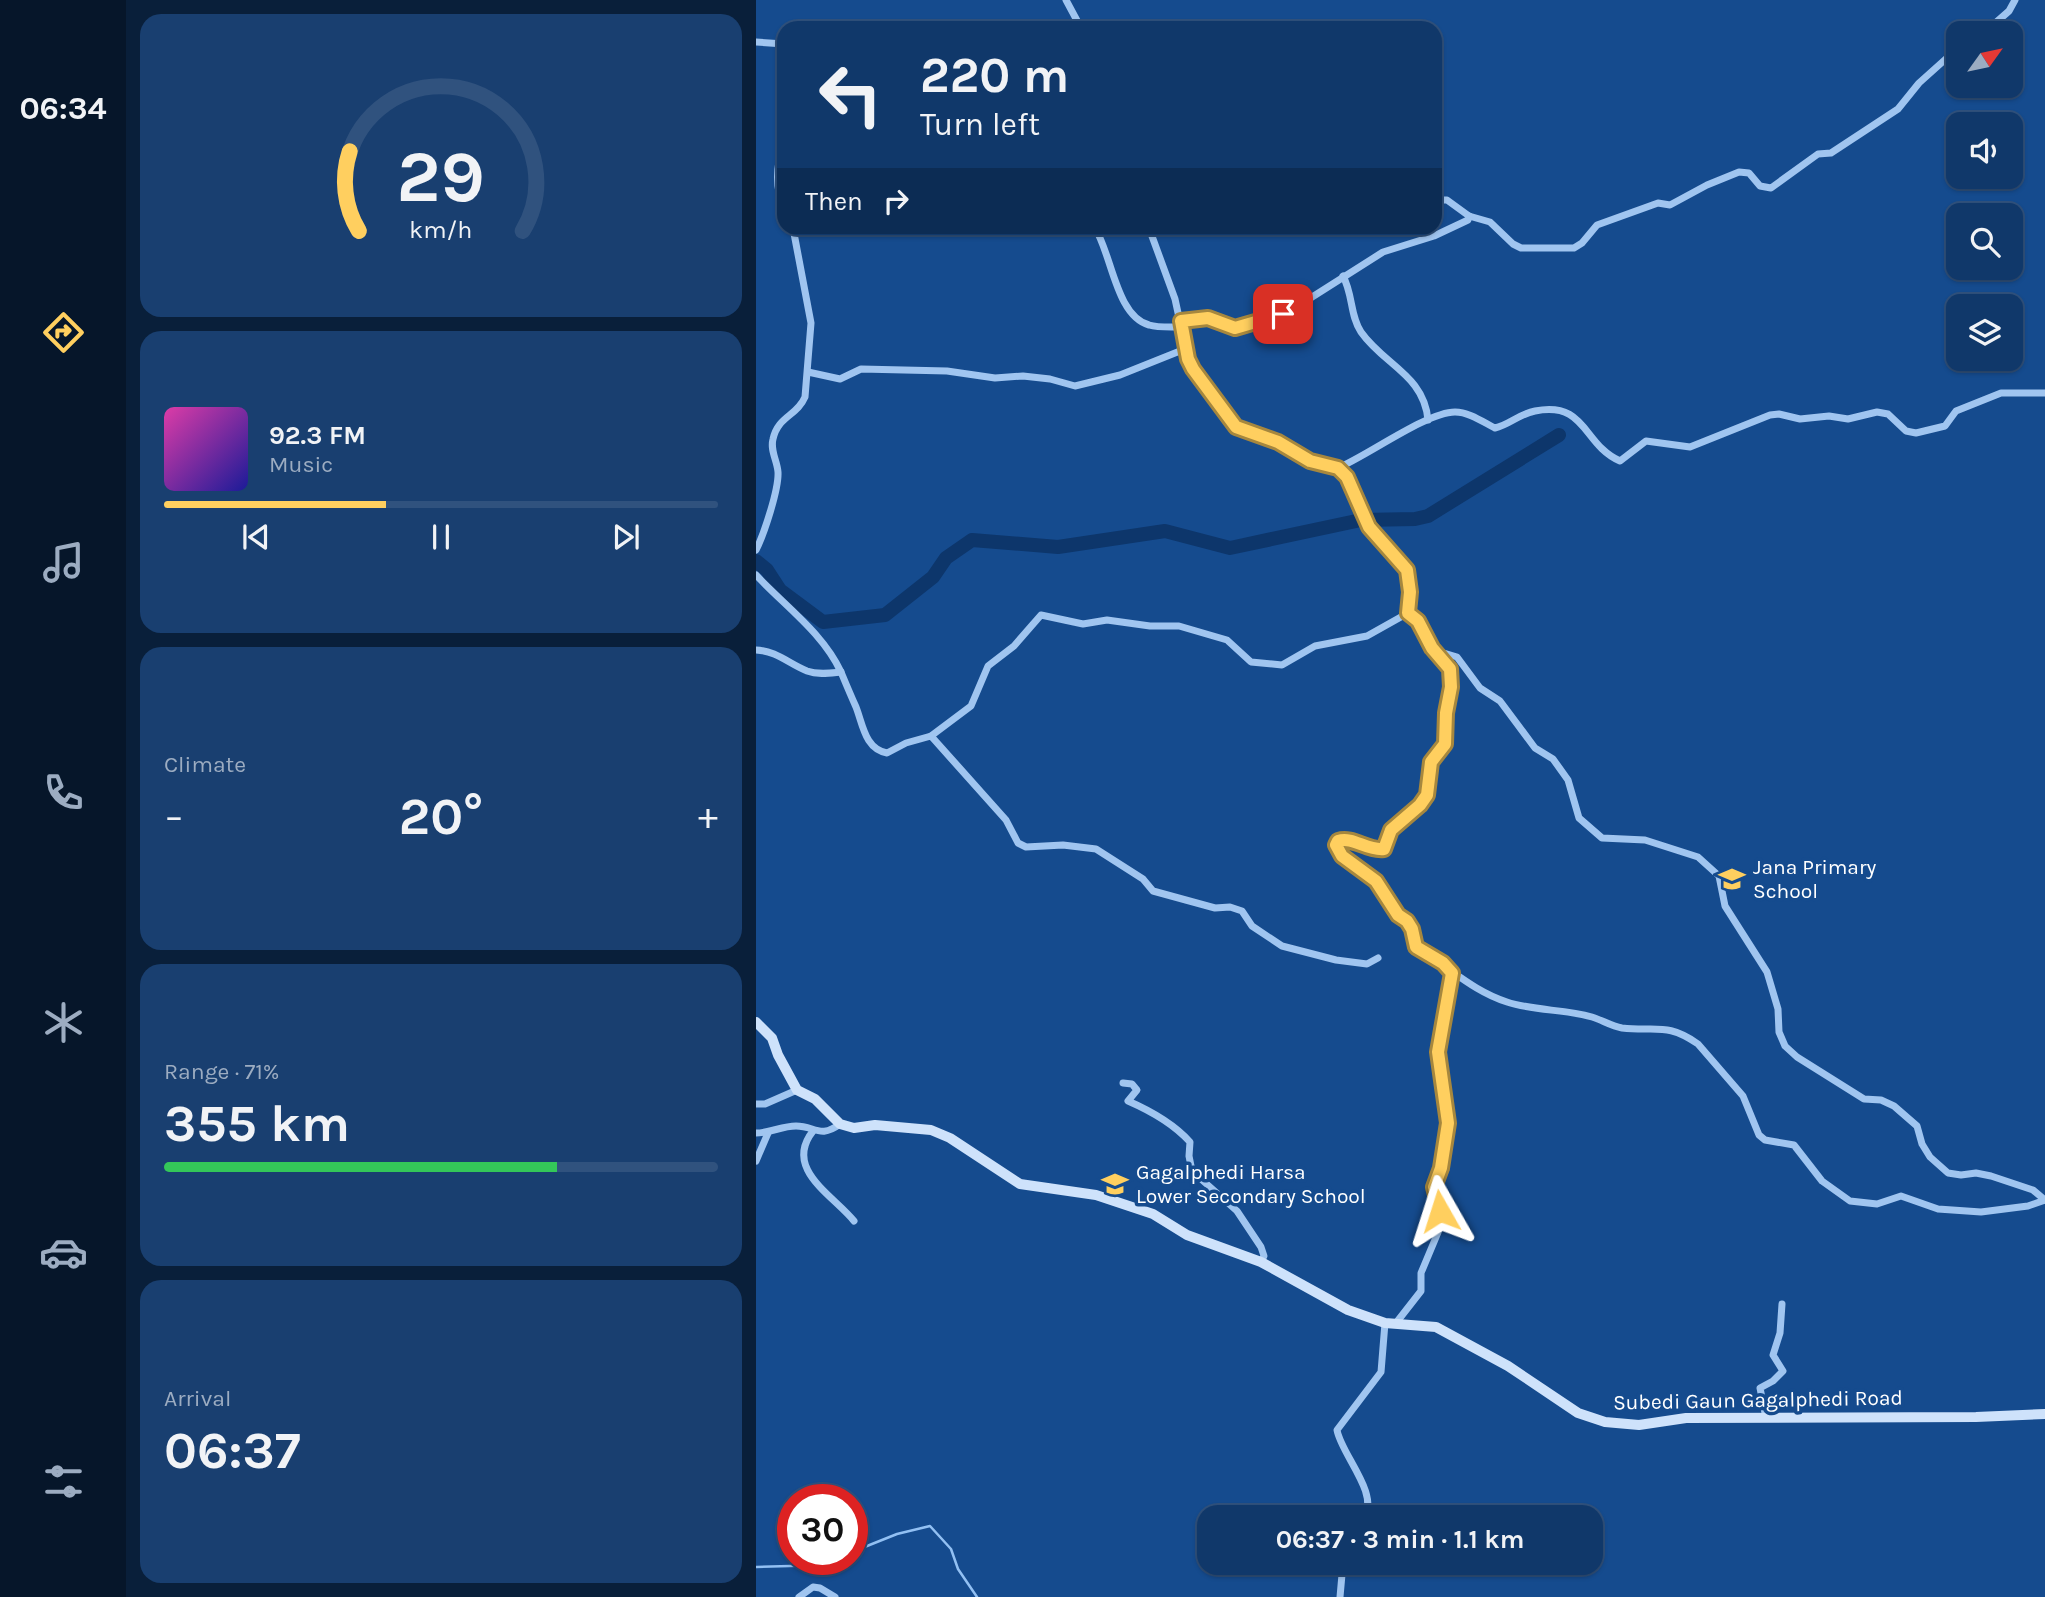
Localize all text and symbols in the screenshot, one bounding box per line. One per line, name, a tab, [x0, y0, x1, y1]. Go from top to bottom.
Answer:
north arrow	[1946, 21, 2023, 98]
map controls	[1946, 21, 2023, 371]
text: 220 m	[920, 47, 1069, 104]
icon: left	[805, 49, 896, 140]
text: 06:34	[19, 90, 107, 127]
text: Turn left	[920, 106, 1040, 143]
button: sound	[1946, 112, 2023, 189]
text: 29	[397, 135, 485, 220]
icon: right	[877, 182, 915, 220]
text: Then	[805, 186, 863, 217]
button: search	[1946, 203, 2023, 280]
text: km/h	[409, 215, 473, 244]
pin	[1253, 284, 1313, 344]
button: layers	[1946, 294, 2023, 371]
icon: arrive	[1264, 295, 1302, 333]
icon: directions	[39, 308, 88, 357]
text: 92.3 FM	[269, 420, 366, 451]
text: Music	[269, 451, 333, 478]
icon: previous	[237, 518, 275, 556]
icon: pause	[422, 518, 460, 556]
icon: next	[607, 518, 645, 556]
icon: music	[39, 538, 88, 587]
text: Climate	[164, 751, 246, 778]
icon: phone	[39, 768, 88, 817]
text: 20°	[399, 786, 483, 847]
text: −	[164, 794, 184, 839]
text: +	[698, 794, 718, 839]
place label: Jana Primary School	[1753, 855, 1877, 903]
school or university icon: Jana Primary School	[1717, 864, 1747, 894]
icon: climate	[39, 998, 88, 1047]
text: Range · 71%	[164, 1058, 280, 1085]
text: 355 km	[164, 1093, 350, 1154]
place label: Gagalphedi Harsa Lower Secondary School	[1136, 1160, 1366, 1208]
school or university icon: Gagalphedi Harsa Lower Secondary School	[1100, 1169, 1130, 1199]
position arrow	[1403, 1174, 1477, 1248]
icon: car	[39, 1228, 88, 1277]
text: Arrival	[164, 1385, 231, 1412]
street label: Subedi Gaun Gagalphedi Road	[1613, 1385, 1903, 1415]
text: 06:37	[164, 1420, 301, 1481]
icon: filters	[39, 1457, 88, 1506]
speed limit sign: 30	[777, 1484, 868, 1575]
text: 06:37 · 3 min · 1.1 km	[1276, 1524, 1524, 1555]

